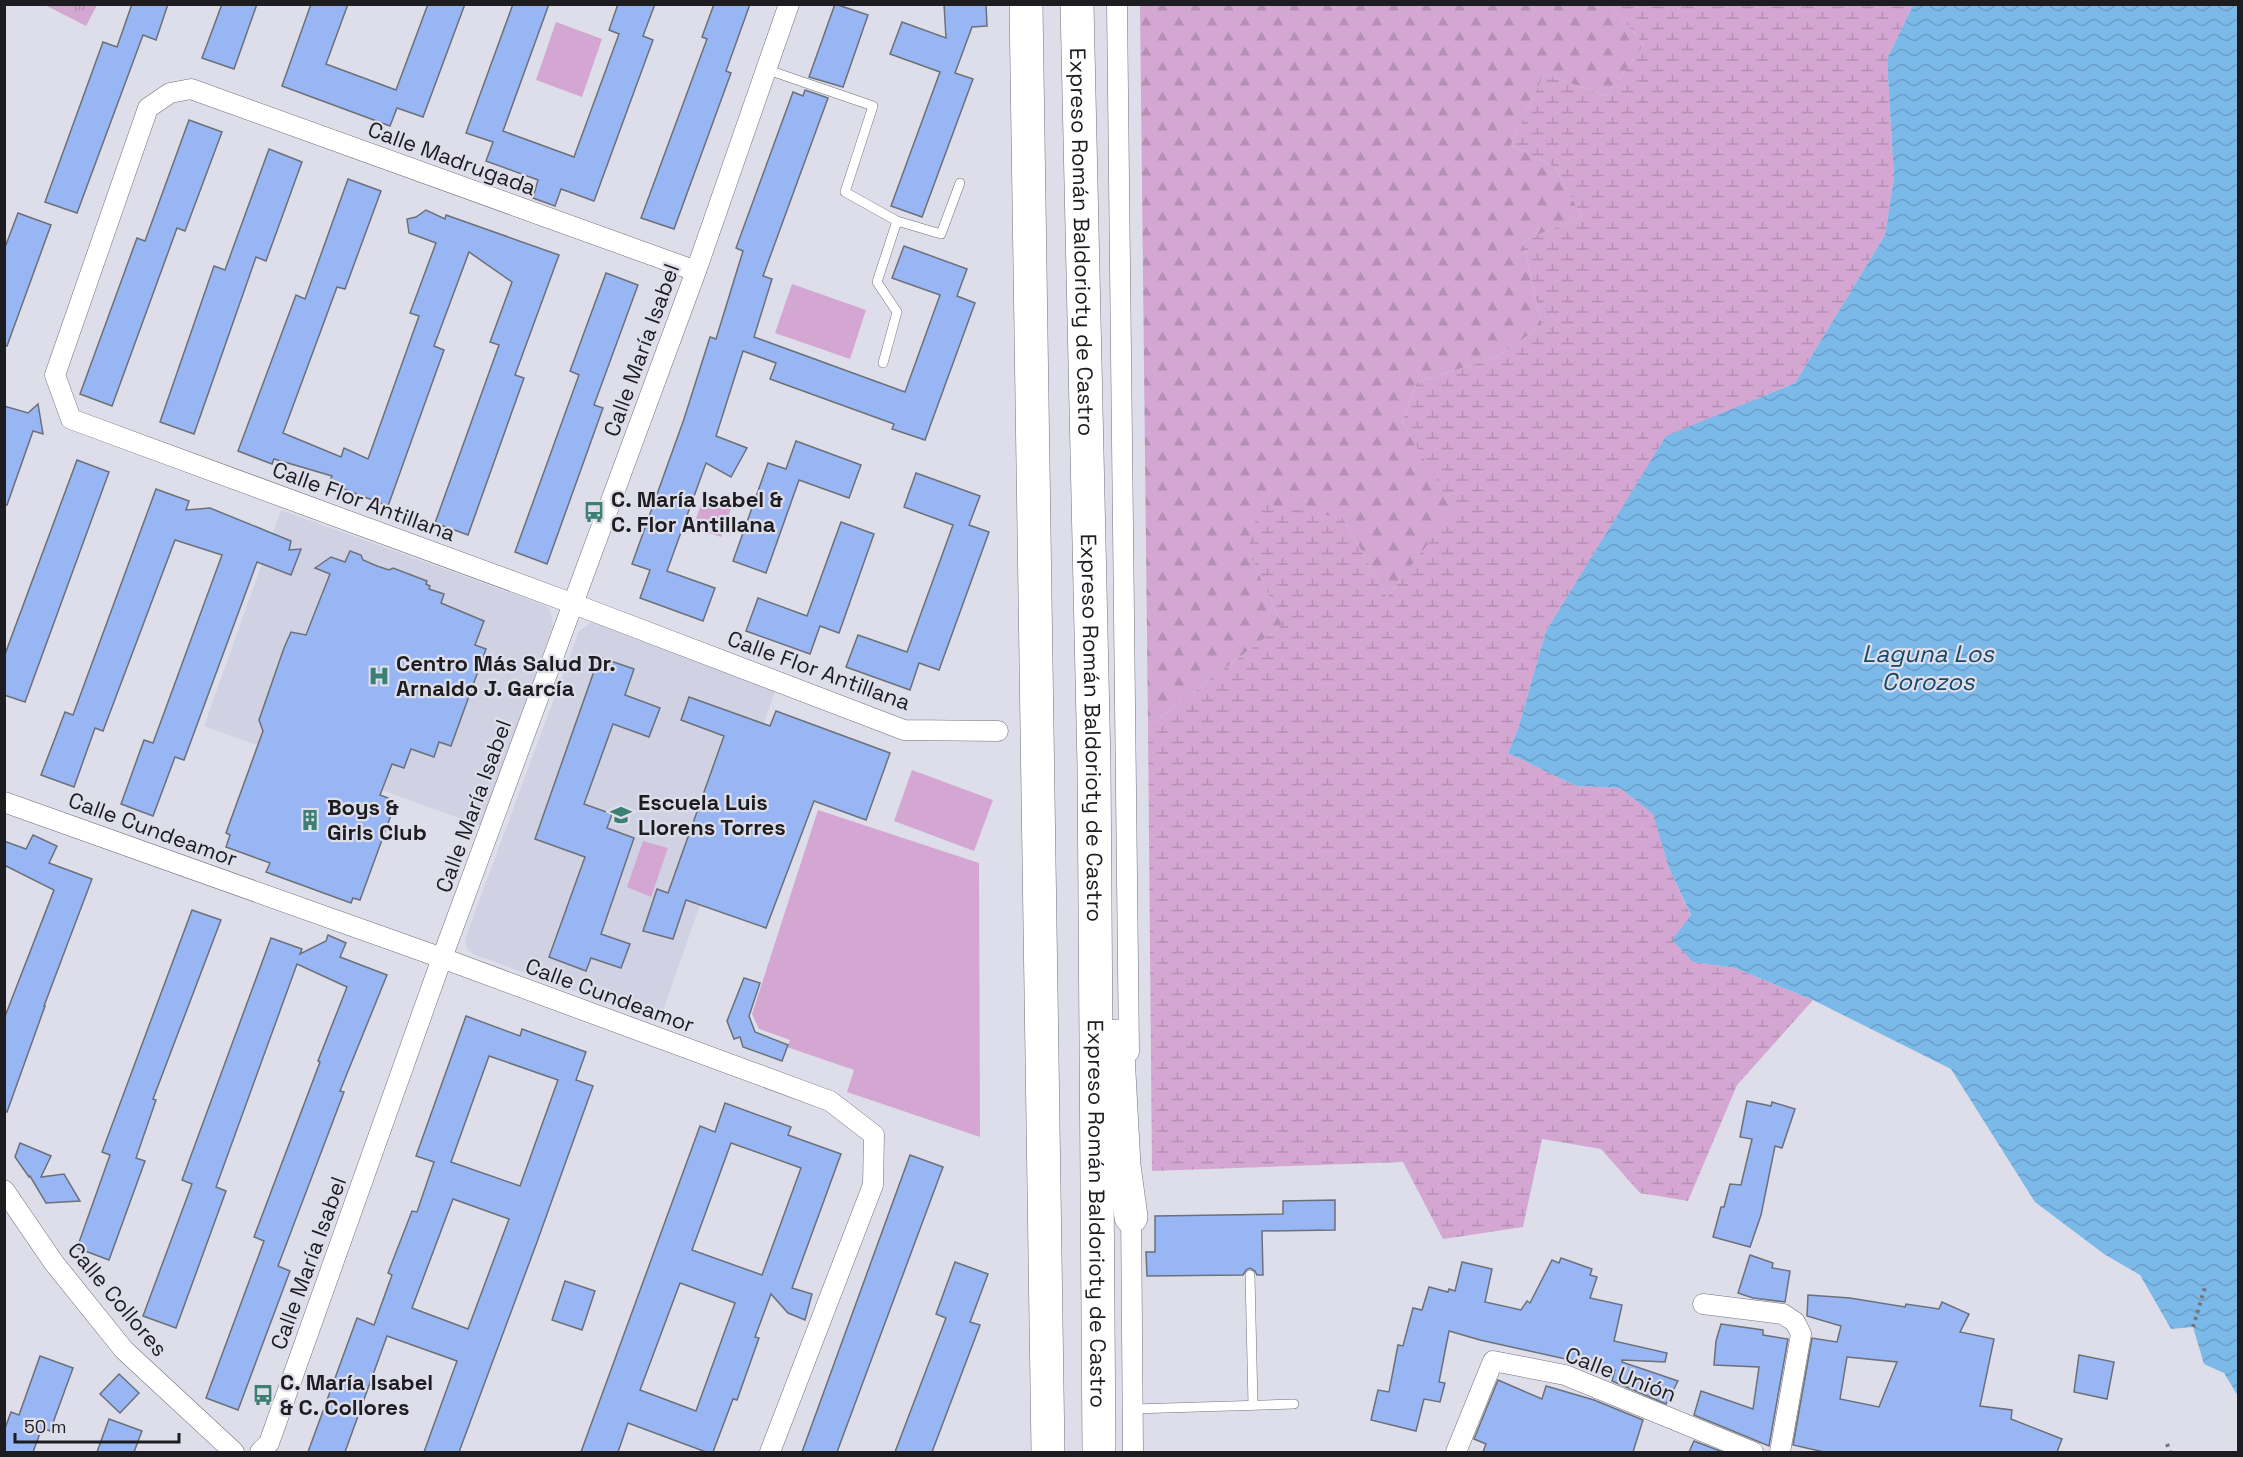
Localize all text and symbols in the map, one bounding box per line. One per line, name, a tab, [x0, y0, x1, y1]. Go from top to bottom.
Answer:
street label: Expreso Román Baldorioty de Castro	[1064, 47, 1101, 437]
street label: Calle Madrugada	[364, 115, 540, 202]
street label: Calle María Isabel	[597, 260, 685, 440]
street label: Calle Flor Antillana	[269, 455, 460, 547]
place label: C. María Isabel & C. Flor Antillana	[611, 485, 783, 538]
bus stop icon: C. María Isabel & C. Flor Antillana	[582, 500, 606, 524]
street label: Expreso Román Baldorioty de Castro	[1075, 533, 1109, 922]
street label: Calle Flor Antillana	[724, 624, 915, 716]
water label: Laguna Los Corozos	[1862, 638, 1995, 697]
place label: Centro Más Salud Dr. Arnaldo J. García	[396, 649, 616, 702]
hospital icon: Centro Más Salud Dr. Arnaldo J. García	[367, 664, 391, 688]
street label: Calle María Isabel	[429, 716, 517, 896]
street label: Calle Cundeamor	[65, 785, 241, 873]
place label: Escuela Luis Llorens Torres	[638, 788, 786, 841]
place label: Boys & Girls Club	[327, 793, 427, 846]
school or university icon: Escuela Luis Llorens Torres	[609, 803, 633, 827]
building icon: Boys & Girls Club	[298, 808, 322, 832]
street label: Calle Cundeamor	[522, 951, 698, 1039]
street label: Expreso Román Baldorioty de Castro	[1082, 1019, 1113, 1408]
street label: Calle María Isabel	[264, 1173, 352, 1353]
street label: Calle Collores	[62, 1236, 174, 1362]
street label: Calle Unión	[1561, 1340, 1681, 1408]
place label: C. María Isabel & C. Collores	[280, 1368, 433, 1421]
bus stop icon: C. María Isabel & C. Collores	[251, 1383, 275, 1407]
scale bar	[15, 1406, 178, 1444]
text: 50 m	[24, 1415, 66, 1438]

